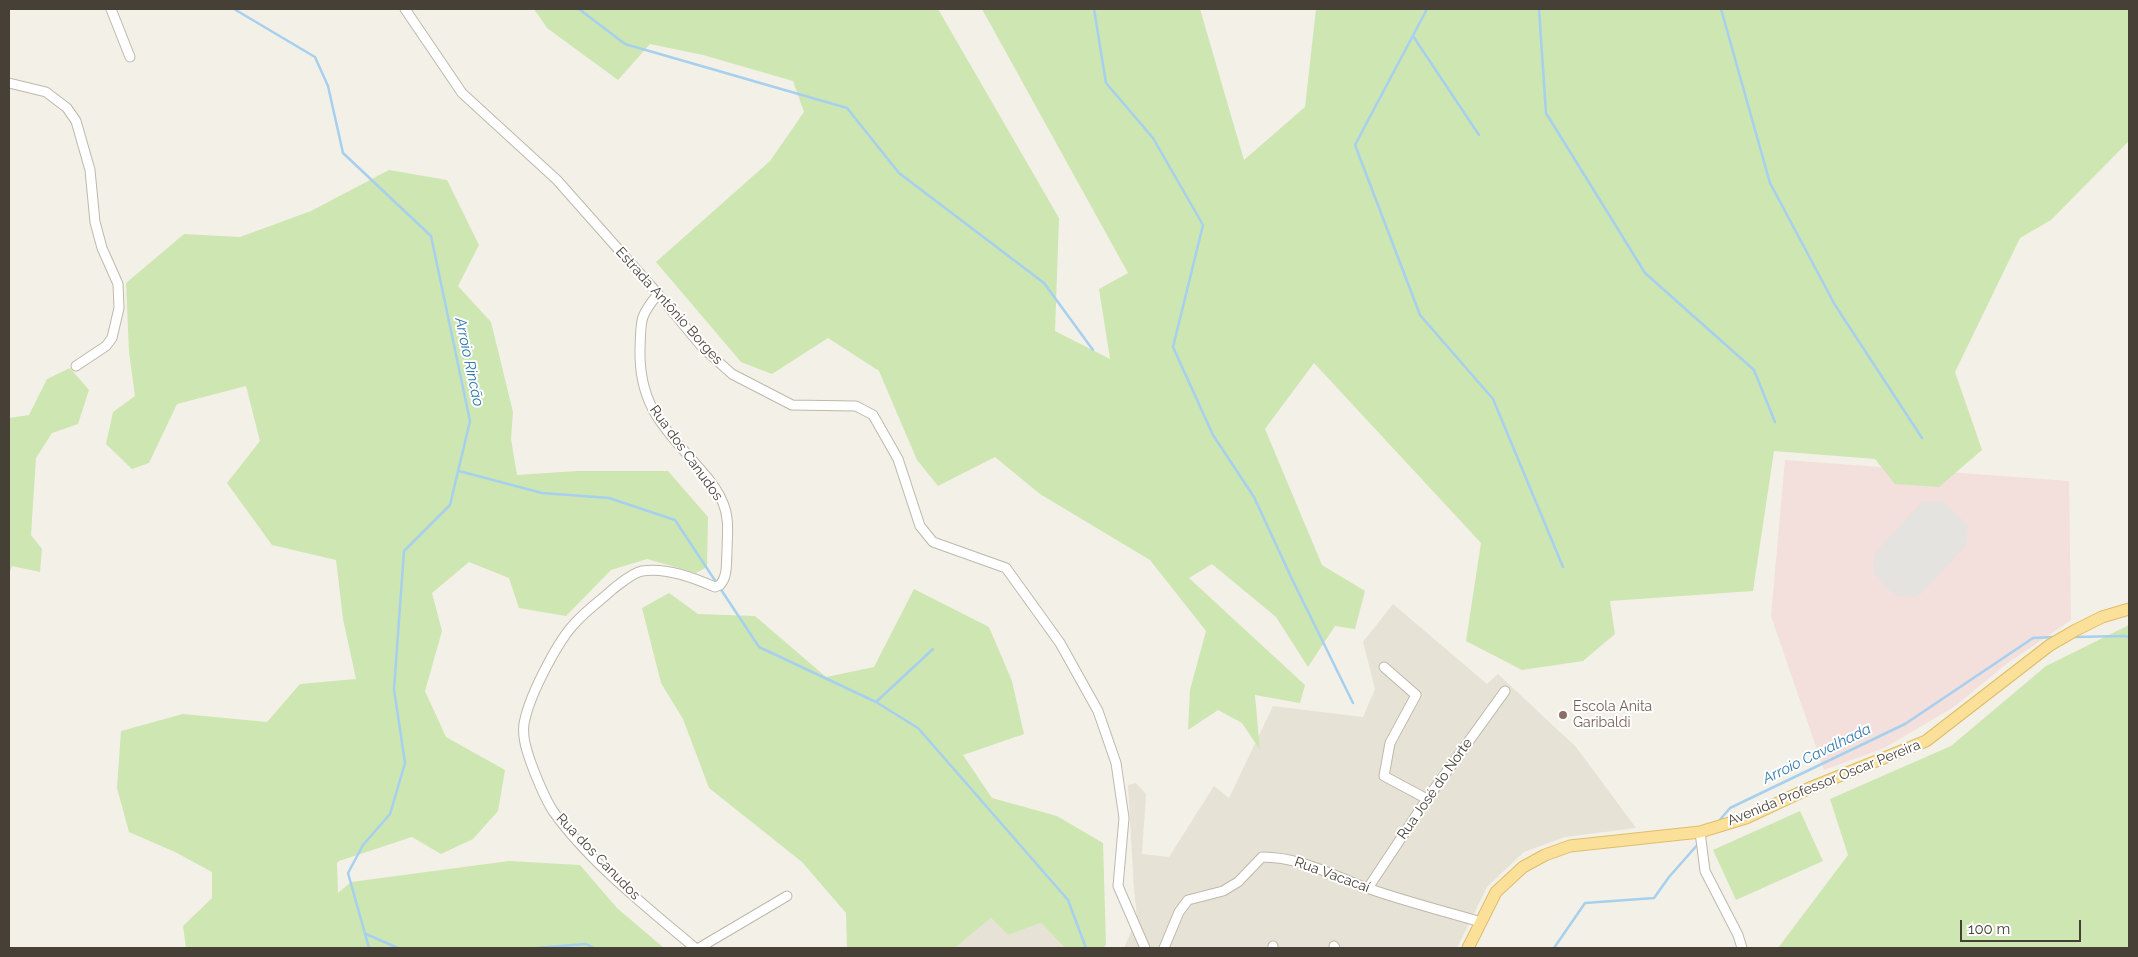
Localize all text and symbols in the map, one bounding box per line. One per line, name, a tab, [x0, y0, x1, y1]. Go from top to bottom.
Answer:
street label: Estrada Antônio Borges	[612, 244, 726, 368]
water label: Arroio Rincão	[451, 316, 487, 408]
street label: Rua dos Canudos	[646, 402, 726, 504]
place label: Escola Anita Garibaldi	[1573, 699, 1652, 732]
marker: Escola Anita Garibaldi	[1557, 709, 1569, 721]
water label: Arroio Cavalhada	[1760, 720, 1874, 788]
street label: Rua José do Norte	[1394, 735, 1476, 843]
street label: Avenida Professor Oscar Pereira	[1725, 737, 1923, 829]
street label: Rua dos Canudos	[553, 810, 643, 904]
street label: Rua Vacacaí	[1292, 854, 1372, 896]
scale bar	[1963, 910, 2084, 942]
text: 100 m	[1968, 920, 2010, 938]

